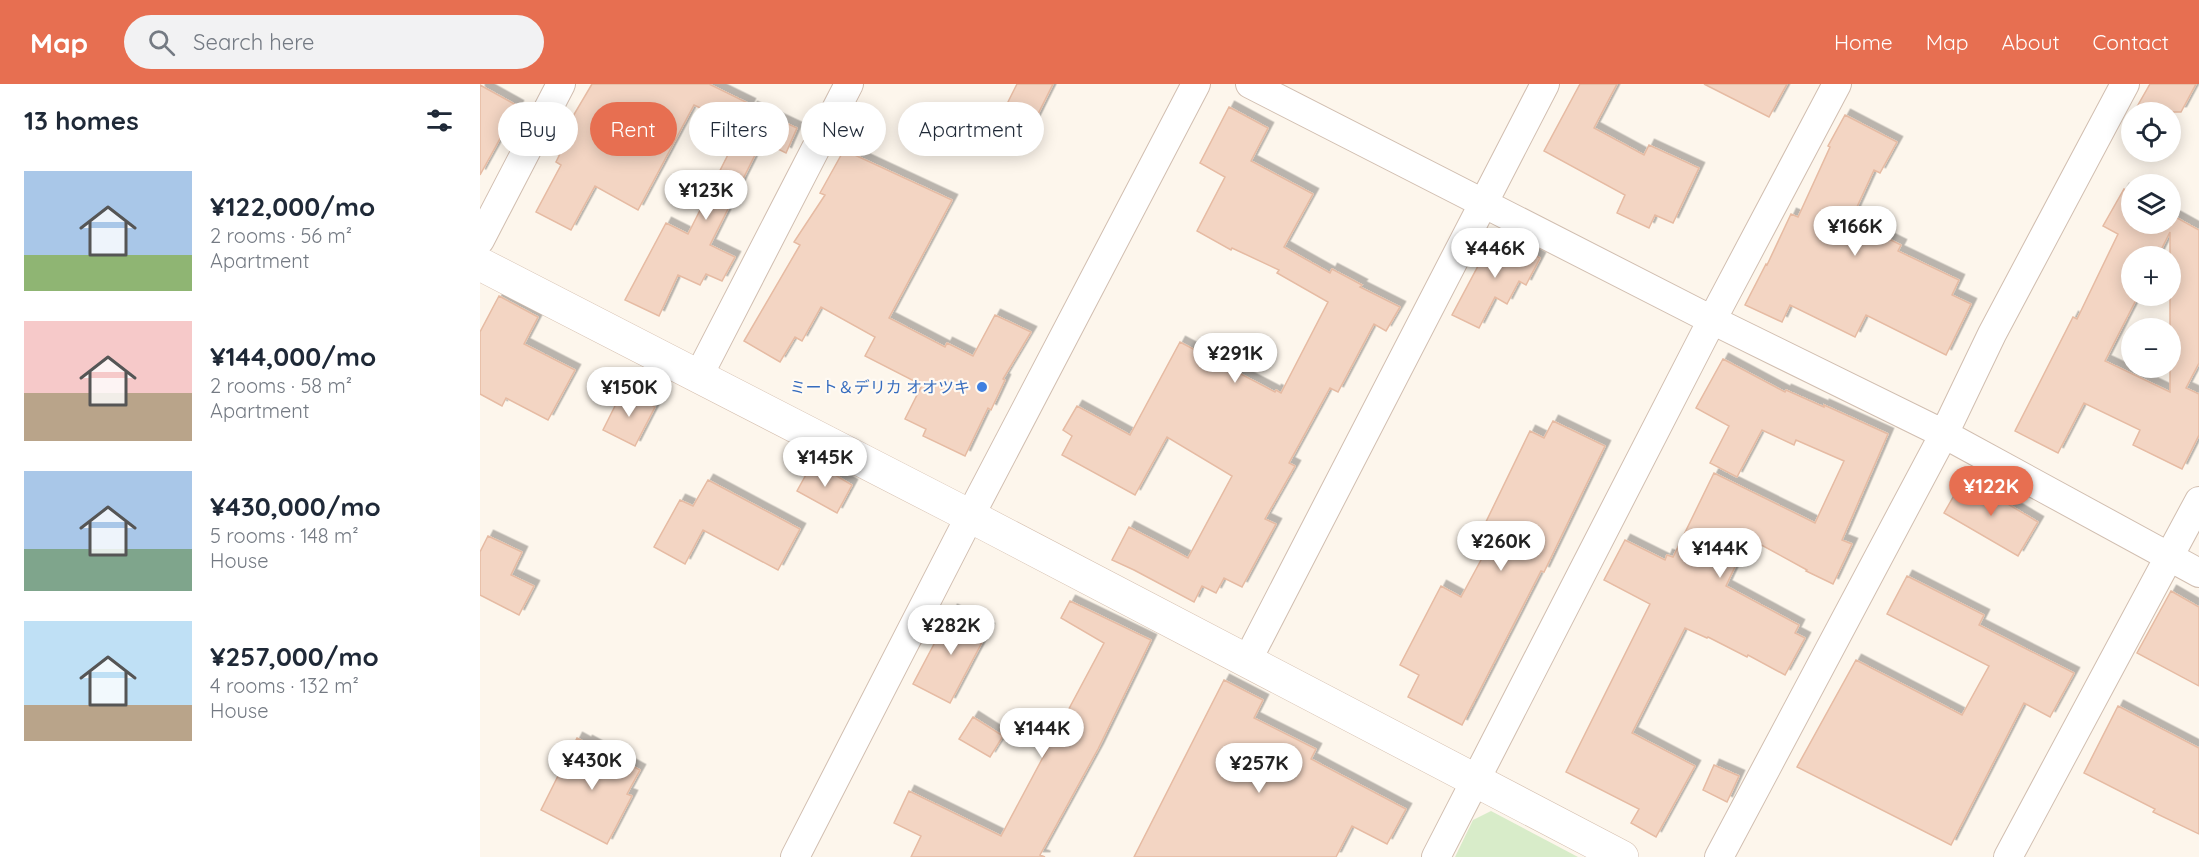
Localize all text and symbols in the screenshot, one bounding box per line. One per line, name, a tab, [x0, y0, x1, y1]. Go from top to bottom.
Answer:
search box	[124, 15, 544, 69]
text: Map	[30, 25, 88, 60]
icon: search	[145, 26, 178, 59]
text: Search here	[193, 28, 315, 56]
text: Home	[1834, 29, 1893, 55]
text: Map	[1926, 29, 1969, 55]
text: About	[2002, 29, 2060, 55]
text: Contact	[2093, 29, 2169, 55]
chip: Buy	[498, 102, 578, 156]
chip: Rent	[590, 102, 677, 156]
chip: Filters	[689, 102, 789, 156]
chip: New	[801, 102, 886, 156]
chip: Apartment	[898, 102, 1044, 156]
map controls	[2121, 102, 2181, 378]
button: locate	[2121, 102, 2181, 162]
text: 13 homes	[24, 104, 139, 137]
icon: filters	[423, 104, 456, 137]
pin: ¥123K	[664, 170, 748, 221]
button: layers	[2121, 174, 2181, 234]
text: ¥123K	[679, 177, 733, 202]
text: ¥122,000/mo	[210, 190, 375, 223]
icon: home	[72, 195, 144, 267]
pin: ¥166K	[1813, 206, 1897, 257]
text: ¥166K	[1828, 213, 1882, 238]
text: 2 rooms · 56 m²	[210, 223, 352, 248]
pin: ¥446K	[1453, 228, 1537, 279]
text: ¥446K	[1465, 235, 1525, 260]
button: +	[2121, 246, 2181, 306]
text: Apartment	[210, 248, 310, 273]
button: −	[2121, 318, 2181, 378]
pin: ¥291K	[1193, 333, 1277, 384]
text: ¥144,000/mo	[210, 340, 376, 373]
text: ¥291K	[1207, 340, 1263, 365]
icon: home	[72, 345, 144, 417]
pin: ¥150K	[587, 367, 671, 418]
text: 2 rooms · 58 m²	[210, 373, 352, 398]
text: ¥150K	[601, 374, 657, 399]
place label: ミート＆デリカ オオツキ	[790, 377, 970, 397]
marker: ミート＆デリカ オオツキ	[975, 380, 989, 394]
text: Apartment	[210, 398, 310, 423]
pin: ¥145K	[783, 437, 867, 488]
text: ¥145K	[797, 444, 853, 469]
pin: ¥122K	[1949, 466, 2033, 517]
text: ¥122K	[1963, 473, 2019, 498]
text: ¥430,000/mo	[210, 490, 381, 523]
icon: home	[72, 495, 144, 567]
pin: ¥260K	[1459, 521, 1543, 572]
text: 5 rooms · 148 m²	[210, 523, 359, 548]
text: ¥260K	[1471, 528, 1531, 553]
pin: ¥144K	[1678, 528, 1762, 579]
text: ¥144K	[1692, 535, 1748, 560]
text: House	[210, 548, 269, 573]
pin: ¥282K	[909, 605, 993, 656]
text: ¥282K	[922, 612, 980, 637]
text: ¥257,000/mo	[210, 640, 379, 673]
icon: home	[72, 645, 144, 717]
text: 4 rooms · 132 m²	[210, 673, 359, 698]
text: House	[210, 698, 269, 723]
pin: ¥144K	[1000, 708, 1084, 759]
text: ¥144K	[1014, 715, 1070, 740]
pin: ¥430K	[550, 740, 634, 791]
pin: ¥257K	[1217, 743, 1301, 794]
text: ¥430K	[562, 747, 622, 772]
text: ¥257K	[1230, 750, 1288, 775]

